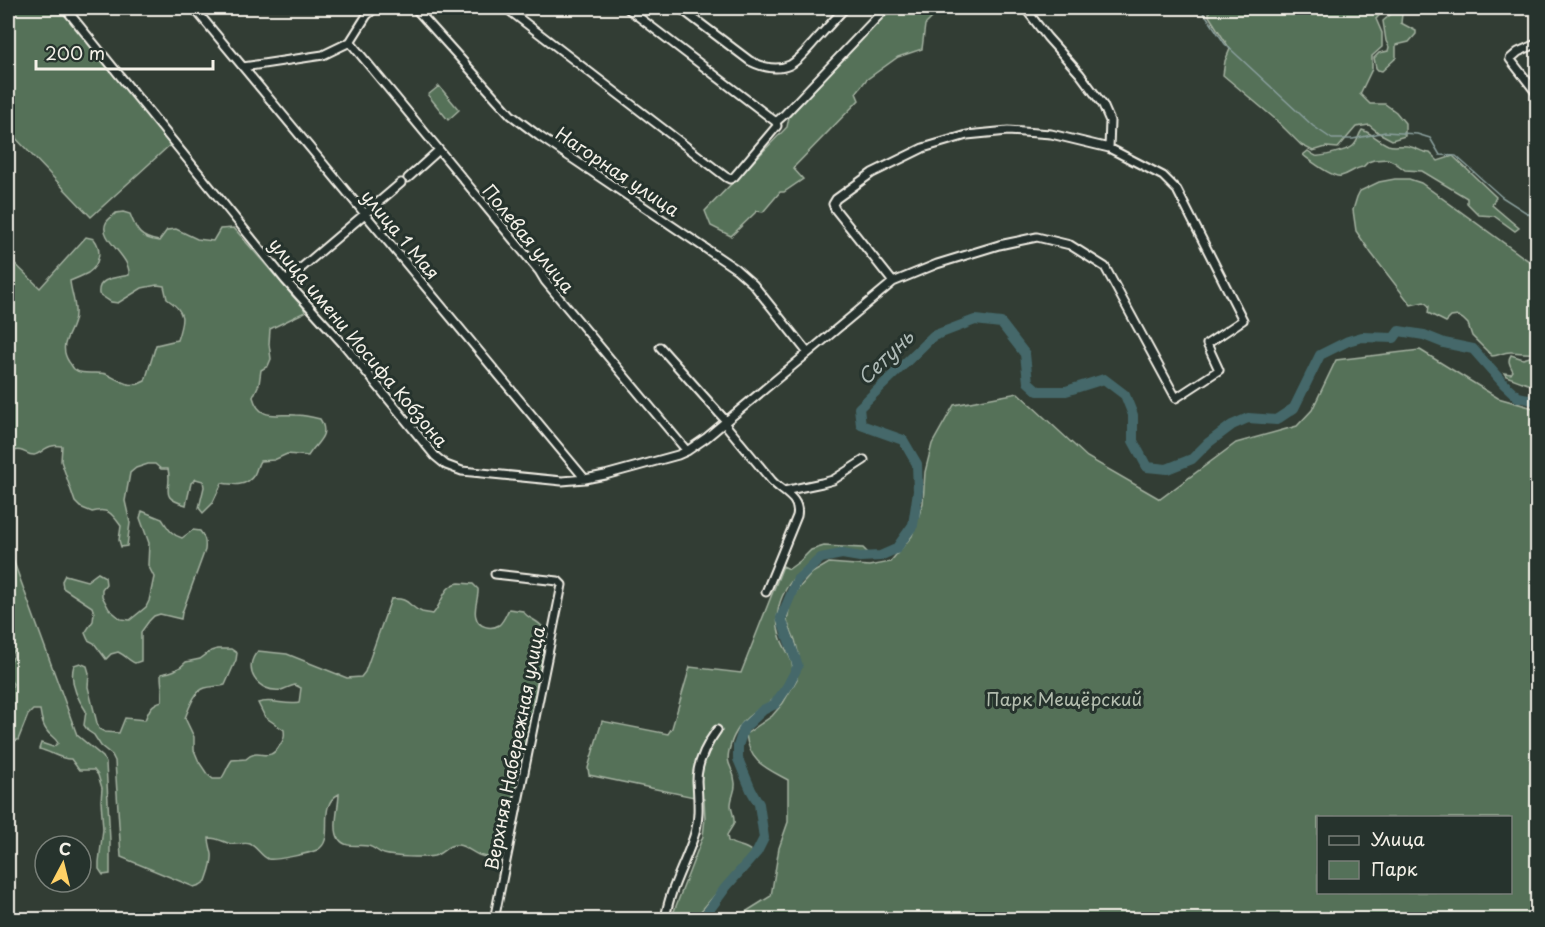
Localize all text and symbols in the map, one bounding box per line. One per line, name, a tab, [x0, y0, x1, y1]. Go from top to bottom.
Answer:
scale bar	[36, 33, 213, 71]
text: 200 m	[45, 39, 105, 66]
street label: Нагорная улица	[551, 120, 686, 223]
street label: Полевая улица	[477, 178, 582, 299]
street label: улица 1 Мая	[355, 183, 447, 285]
street label: улица имени Иосифа Кобзона	[263, 231, 455, 453]
water label: Сетунь	[850, 322, 921, 392]
street label: Верхняя Набережная улица	[477, 623, 551, 872]
park label: Парк Мещёрский	[986, 685, 1142, 712]
legend	[1317, 816, 1512, 894]
text: Улица	[1371, 825, 1425, 852]
north arrow	[33, 834, 93, 894]
text: С	[58, 835, 72, 861]
text: Парк	[1371, 855, 1418, 882]

